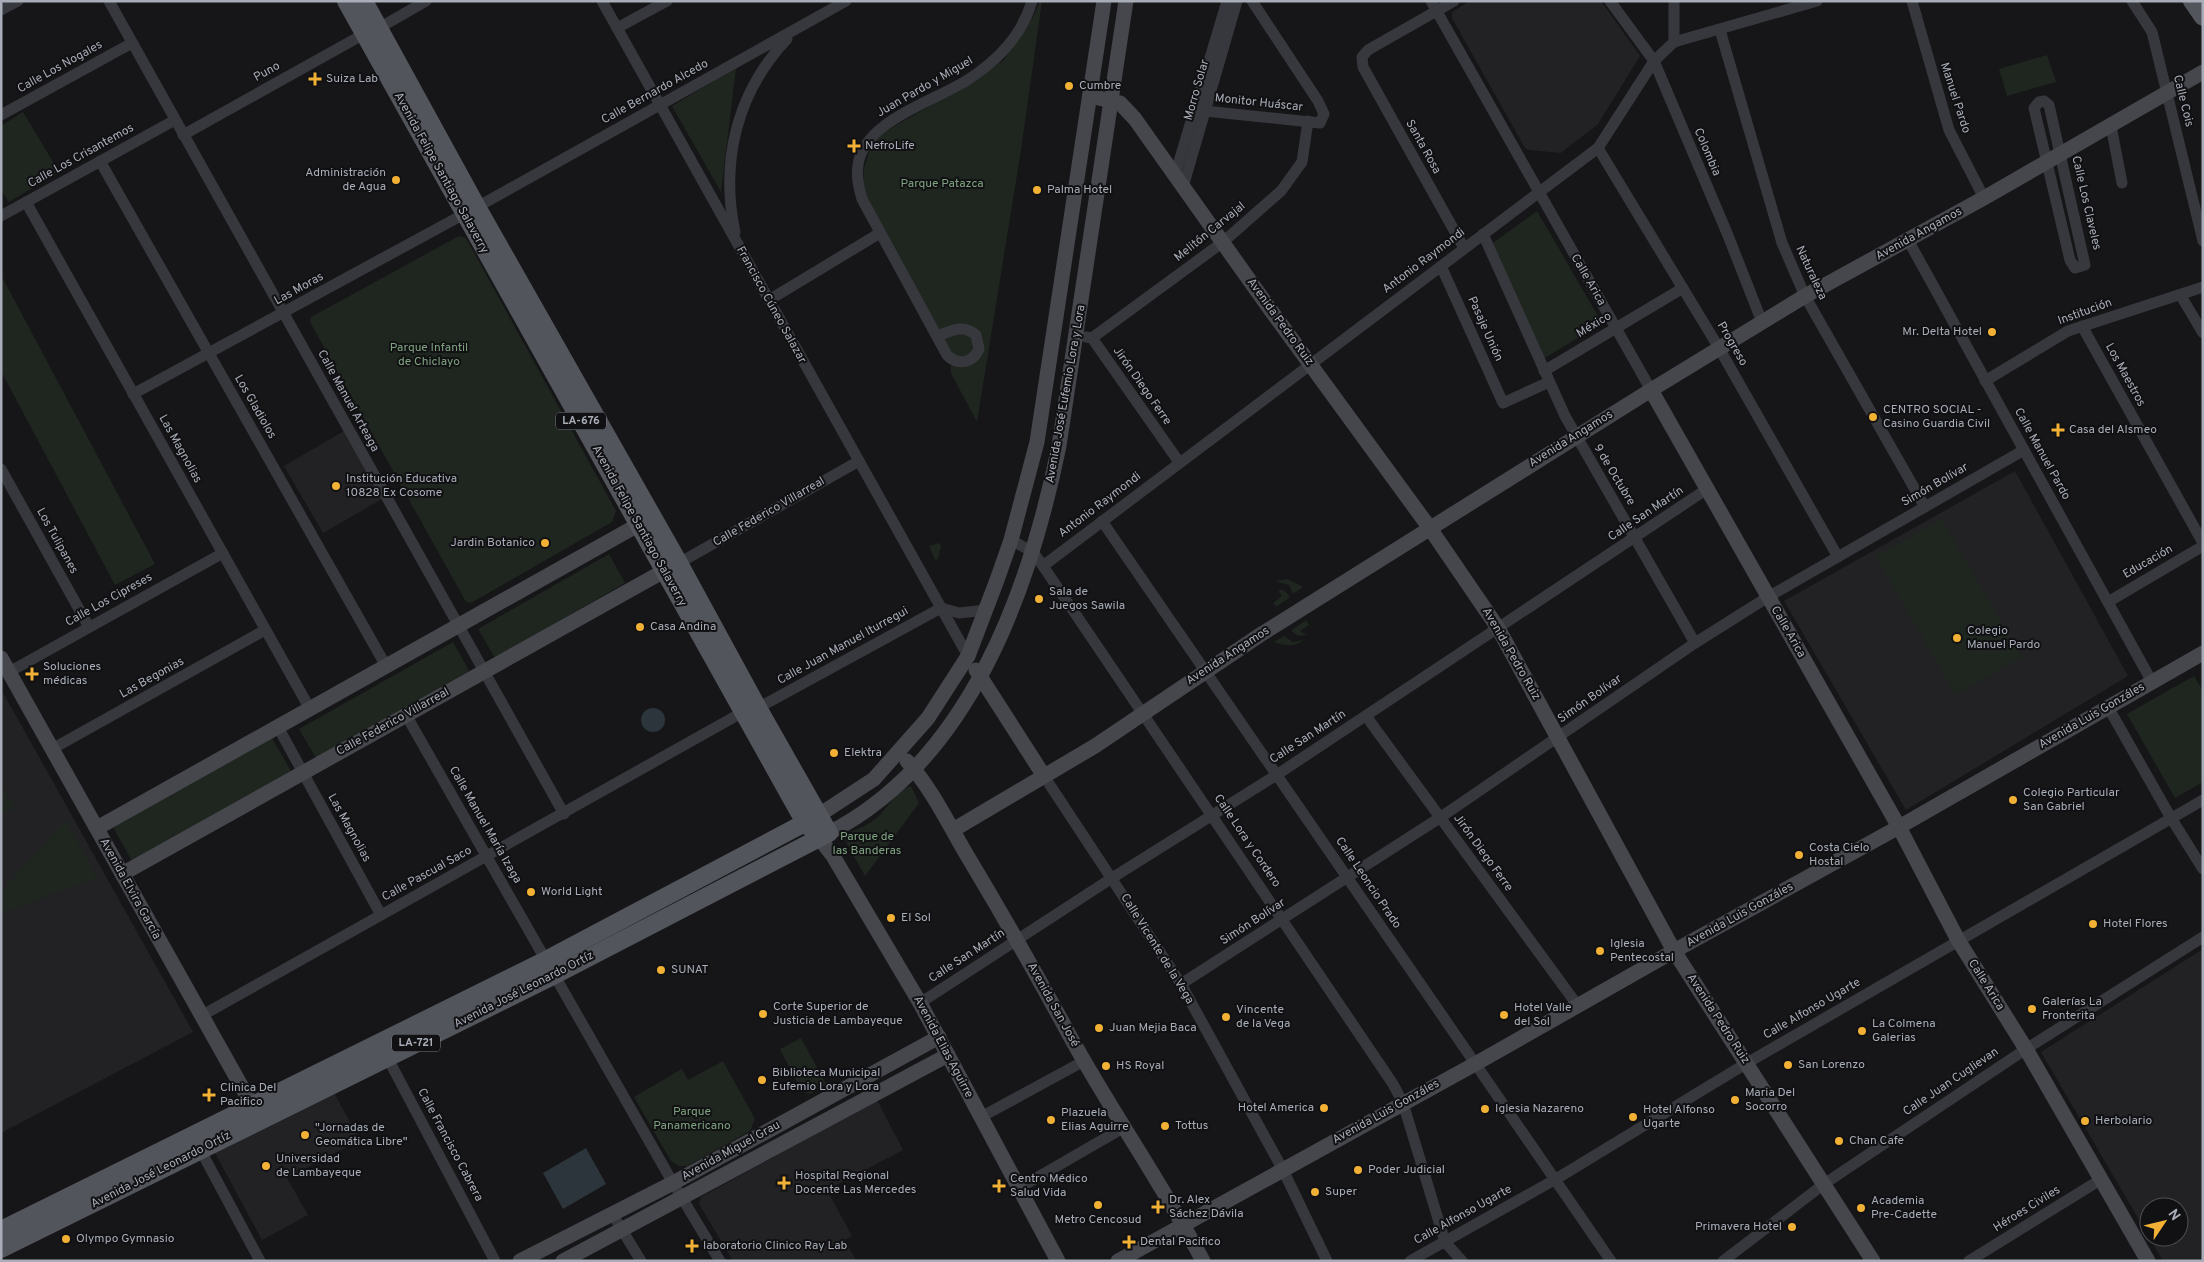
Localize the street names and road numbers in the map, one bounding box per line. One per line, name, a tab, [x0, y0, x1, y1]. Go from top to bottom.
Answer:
street label: Calle Los Nogales	[15, 37, 105, 97]
street label: Juan Pardo y Miguel	[874, 53, 976, 121]
street label: Calle Bernardo Alcedo	[599, 56, 712, 128]
street label: Morro Solar	[1181, 57, 1213, 122]
street label: Puno	[251, 58, 283, 86]
street label: Manuel Pardo	[1936, 61, 1974, 136]
street label: Calle Cois	[2169, 73, 2197, 129]
street label: Avenida Felipe Santiago Salaverry	[390, 89, 492, 257]
street label: Monitor Huáscar	[1214, 90, 1304, 116]
street label: Santa Rosa	[1401, 117, 1445, 177]
street label: Calle Los Crisantemos	[25, 120, 137, 192]
street label: Colombia	[1690, 126, 1724, 178]
street label: Calle Los Claveles	[2067, 154, 2105, 252]
street label: Melitón Carvajal	[1171, 198, 1249, 266]
street label: Avenida Angamos	[1873, 204, 1965, 264]
street label: Antonio Raymondi	[1379, 225, 1469, 297]
street label: Naturaleza	[1792, 243, 1830, 303]
street label: Francisco Cúneo Salazar	[732, 244, 810, 367]
street label: Calle Arica	[1567, 251, 1609, 309]
street label: Las Moras	[271, 269, 327, 309]
street label: Avenida Pedro Ruiz	[1243, 275, 1317, 369]
street label: Pasaje Unión	[1464, 294, 1506, 364]
street label: Institución	[2056, 295, 2114, 329]
street label: Avenida José Eufemio Lora y Lora	[1042, 304, 1090, 484]
street label: México	[1574, 308, 1615, 342]
street label: Progreso	[1713, 319, 1751, 369]
street label: Los Maestros	[2101, 341, 2149, 409]
street label: Jirón Diego Ferre	[1109, 344, 1175, 428]
street label: Calle Manuel Arteaga	[313, 347, 383, 455]
street label: Los Gladiolos	[230, 372, 280, 442]
street label: Calle Manuel Pardo	[2010, 405, 2074, 503]
street label: Avenida Angamos	[1526, 407, 1616, 471]
street label: Las Magnolias	[155, 412, 205, 486]
road number: LA-676	[556, 412, 606, 430]
street label: 9 de Octubre	[1589, 441, 1639, 509]
street label: Avenida Felipe Santiago Salaverry	[588, 442, 690, 610]
street label: Simón Bolívar	[1899, 459, 1972, 511]
street label: Antonio Raymondi	[1055, 469, 1145, 541]
street label: Calle Federico Villarreal	[710, 473, 828, 551]
street label: Calle San Martín	[1605, 483, 1687, 545]
street label: Los Tulipanes	[32, 505, 82, 577]
street label: Educación	[2120, 541, 2176, 583]
street label: Calle Los Cipreses	[63, 569, 155, 631]
street label: Calle Juan Manuel Iturregui	[775, 603, 911, 689]
street label: Calle Arica	[1767, 603, 1809, 661]
street label: Avenida Pedro Ruiz	[1478, 605, 1544, 703]
street label: Avenida Angamos	[1183, 623, 1273, 689]
street label: Las Begonias	[117, 654, 187, 702]
street label: Simón Bolívar	[1555, 671, 1625, 727]
street label: Avenida Luis Gonzáles	[2036, 679, 2148, 753]
street label: Calle Federico Villarreal	[334, 684, 452, 760]
street label: Calle San Martín	[1267, 706, 1349, 768]
street label: Calle Manuel María Izaga	[445, 763, 525, 887]
street label: Las Magnolias	[324, 791, 374, 865]
street label: Calle Lora y Cordero	[1210, 791, 1284, 891]
street label: Jirón Diego Ferre	[1449, 811, 1517, 895]
street label: Calle Leoncio Prado	[1331, 834, 1405, 932]
street label: Avenida Elvira García	[96, 836, 164, 942]
street label: Calle Pascual Saco	[379, 843, 475, 905]
street label: Avenida Luis Gonzáles	[1684, 879, 1796, 951]
street label: Calle Vicente de la Vega	[1116, 891, 1198, 1007]
street label: Simón Bolívar	[1217, 895, 1289, 949]
street label: Calle San Martín	[926, 925, 1008, 987]
street label: Avenida José Leonardo Ortíz	[451, 948, 597, 1032]
street label: Calle Arica	[1964, 957, 2008, 1013]
street label: Avenida San José	[1023, 960, 1083, 1050]
street label: Avenida Pedro Ruiz	[1683, 971, 1753, 1067]
street label: Calle Alfonso Ugarte	[1760, 975, 1864, 1043]
street label: Avenida Elias Aguirre	[909, 993, 977, 1101]
road number: LA-721	[392, 1034, 440, 1052]
street label: Calle Juan Cuglievan	[1900, 1044, 2002, 1120]
street label: Avenida Luis Gonzáles	[1330, 1076, 1442, 1148]
street label: Calle Francisco Cabrera	[413, 1086, 487, 1204]
street label: Avenida Miguel Grau	[679, 1117, 783, 1185]
street label: Avenida José Leonardo Ortíz	[88, 1128, 234, 1212]
street label: Calle Alfonso Ugarte	[1411, 1181, 1515, 1249]
street label: Héroes Civiles	[1991, 1182, 2063, 1236]

